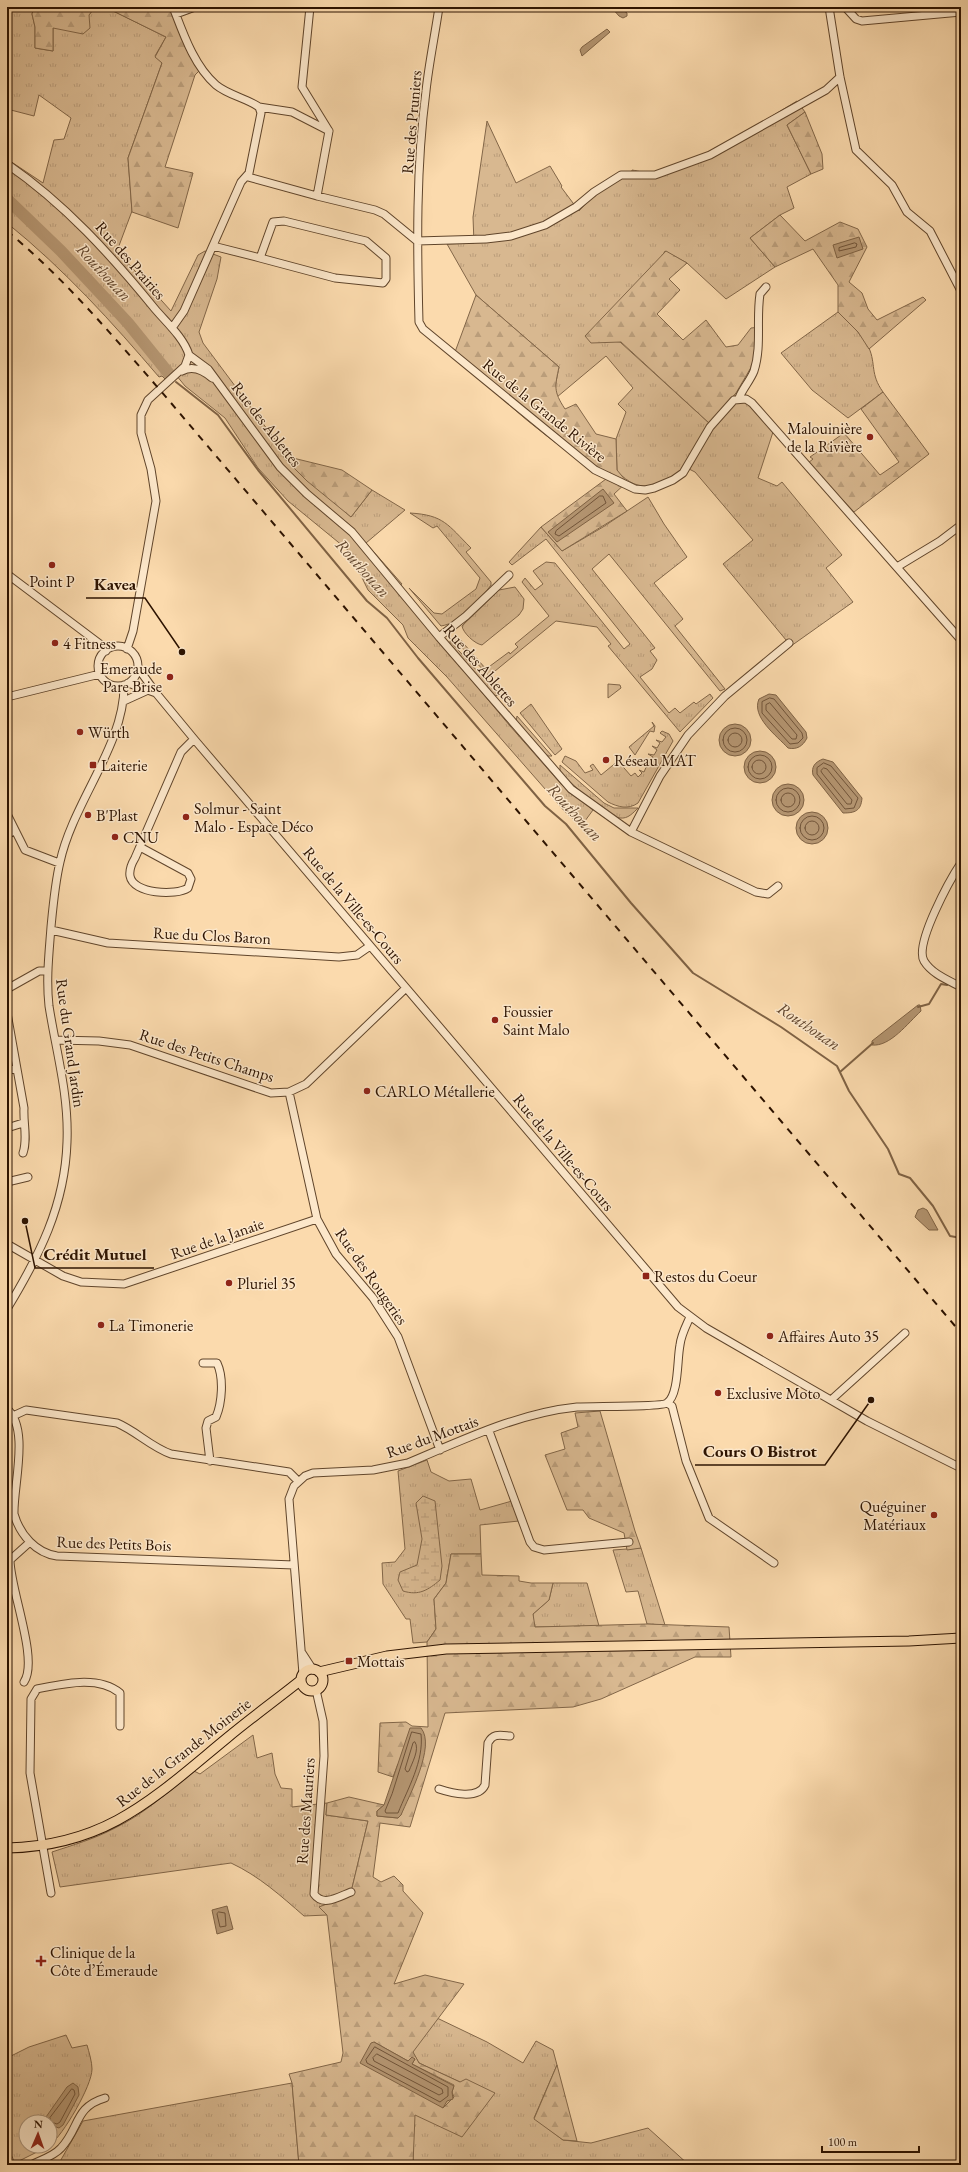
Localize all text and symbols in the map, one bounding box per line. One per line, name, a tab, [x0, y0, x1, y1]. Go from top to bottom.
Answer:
street label: Rue des Pruniers	[397, 69, 426, 175]
street label: Rue des Prairies	[91, 217, 170, 304]
water label: Routhouan	[71, 238, 137, 306]
street label: Rue de la Grande Rivière	[478, 354, 611, 467]
street label: Rue des Ablettes	[227, 377, 306, 471]
place label: Malouinière de la Rivière	[787, 418, 862, 457]
marker: Malouinière de la Rivière	[865, 432, 875, 442]
water label: Routhouan	[331, 534, 395, 602]
marker: Point P	[47, 560, 57, 570]
callout: Kavea	[86, 569, 145, 598]
place label: Point P	[29, 571, 75, 592]
text: Kavea	[94, 573, 137, 595]
street label: Rue des Ablettes	[439, 620, 522, 711]
place label: 4 Fitness	[63, 633, 116, 654]
marker: 4 Fitness	[50, 638, 60, 648]
place label: Emeraude Pare Brise	[100, 658, 162, 697]
marker: Emeraude Pare Brise	[165, 672, 175, 682]
place label: Würth	[88, 722, 130, 743]
marker: Würth	[75, 727, 85, 737]
place label: Réseau MAT	[614, 750, 696, 771]
place label: Laiterie	[101, 755, 147, 776]
marker: Réseau MAT	[601, 755, 611, 765]
marker: Laiterie	[88, 760, 98, 770]
water label: Routhouan	[542, 778, 608, 846]
place label: Solmur - Saint Malo - Espace Déco	[194, 798, 314, 837]
place label: B'Plast	[96, 805, 138, 826]
marker: B'Plast	[83, 810, 93, 820]
marker: Solmur - Saint Malo - Espace Déco	[181, 812, 191, 822]
place label: CNU	[123, 827, 159, 848]
marker: CNU	[110, 832, 120, 842]
street label: Rue de la Ville-es-Cours	[298, 842, 409, 968]
street label: Rue du Clos Baron	[153, 922, 272, 949]
street label: Rue du Grand Jardin	[51, 977, 90, 1109]
water label: Routhouan	[773, 997, 845, 1055]
place label: Foussier Saint Malo	[503, 1001, 570, 1040]
marker: Foussier Saint Malo	[490, 1015, 500, 1025]
street label: Rue des Petits Champs	[137, 1024, 277, 1087]
place label: CARLO Métallerie	[375, 1081, 495, 1102]
marker: CARLO Métallerie	[362, 1086, 372, 1096]
street label: Rue de la Ville-es-Cours	[508, 1089, 619, 1215]
street label: Rue de la Janaie	[168, 1213, 266, 1264]
street label: Rue des Rougeries	[330, 1224, 413, 1329]
callout: Crédit Mutuel	[35, 1239, 154, 1268]
text: Crédit Mutuel	[44, 1243, 147, 1265]
place label: Restos du Coeur	[654, 1266, 758, 1287]
marker: Restos du Coeur	[641, 1271, 651, 1281]
place label: Pluriel 35	[237, 1273, 296, 1294]
marker: Pluriel 35	[224, 1278, 234, 1288]
place label: La Timonerie	[109, 1315, 193, 1336]
marker: La Timonerie	[96, 1320, 106, 1330]
place label: Affaires Auto 35	[777, 1326, 879, 1347]
marker: Affaires Auto 35	[765, 1331, 775, 1341]
place label: Exclusive Moto	[726, 1383, 820, 1404]
marker: Exclusive Moto	[713, 1388, 723, 1398]
street label: Rue du Mottais	[383, 1410, 481, 1463]
callout: Cours O Bistrot	[695, 1436, 825, 1465]
text: Cours O Bistrot	[703, 1440, 818, 1462]
place label: Quéguiner Matériaux	[860, 1496, 927, 1535]
marker: Quéguiner Matériaux	[929, 1510, 939, 1520]
street label: Rue des Petits Bois	[56, 1531, 172, 1556]
place label: Mottais	[357, 1651, 405, 1672]
marker: Mottais	[344, 1656, 354, 1666]
street label: Rue de la Grande Moinerie	[112, 1693, 255, 1812]
street label: Rue des Mauriers	[291, 1757, 320, 1865]
place label: Clinique de la Côte d’Émeraude	[50, 1942, 158, 1981]
marker: Clinique de la Côte d’Émeraude	[35, 1955, 47, 1967]
north arrow	[18, 2114, 58, 2154]
text: N	[34, 2117, 43, 2131]
scale bar	[822, 2128, 919, 2154]
text: 100 m	[828, 2134, 858, 2150]

